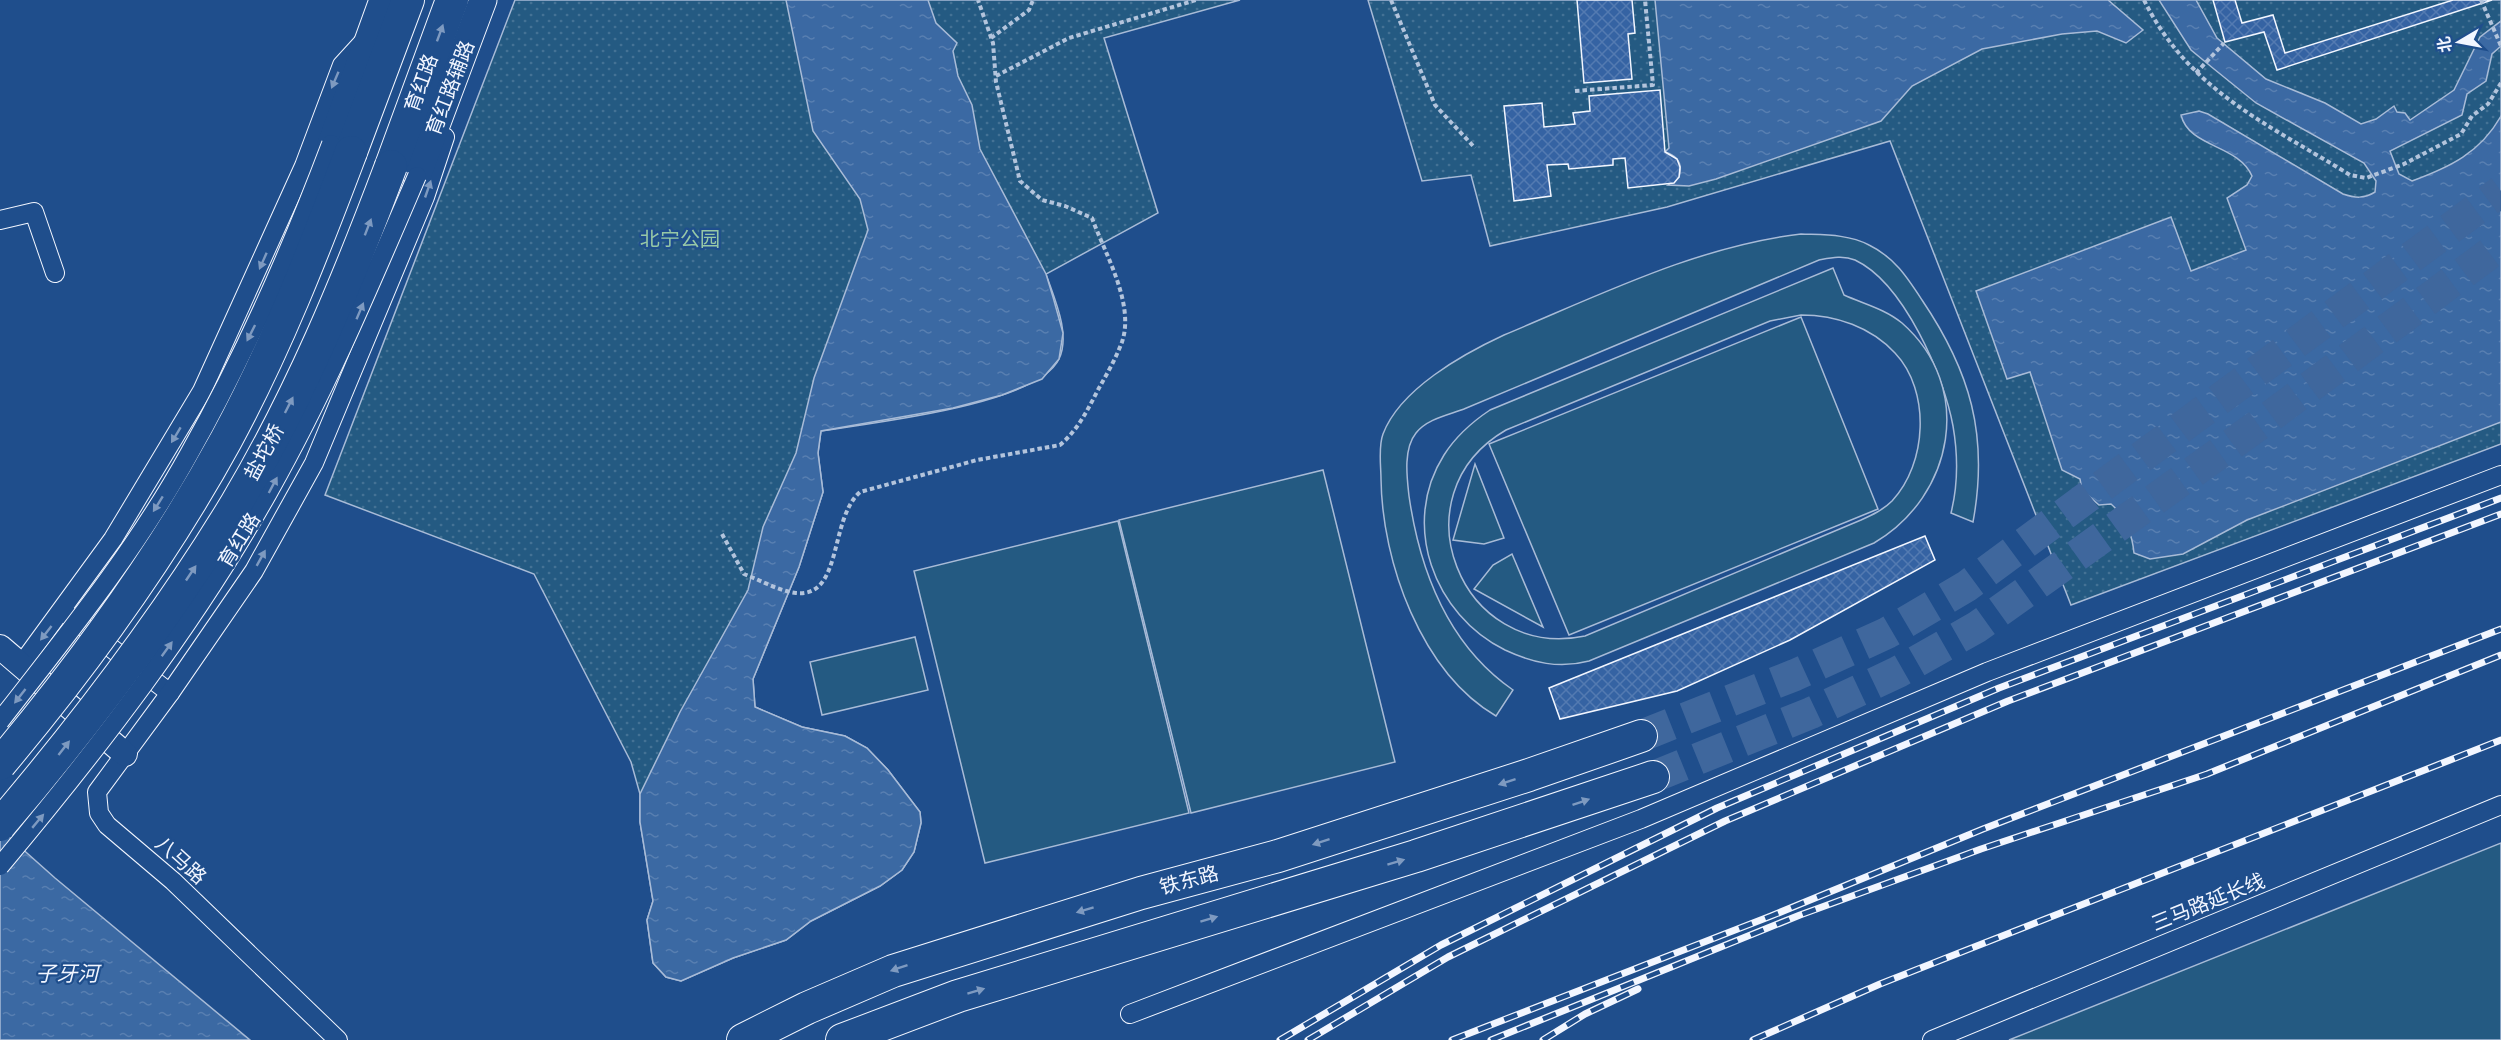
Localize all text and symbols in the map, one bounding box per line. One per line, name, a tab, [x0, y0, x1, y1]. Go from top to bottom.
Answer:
north arrow	[2429, 12, 2489, 72]
one-way arrow	[435, 24, 445, 42]
text: 北	[2433, 35, 2456, 54]
street label: 育红路辅路	[420, 37, 480, 139]
street label: 育红路	[399, 50, 443, 116]
one-way arrow	[330, 71, 339, 89]
one-way arrow	[423, 180, 433, 198]
one-way arrow	[363, 217, 373, 235]
park label: 北宁公园	[640, 226, 720, 252]
one-way arrow	[258, 252, 267, 269]
one-way arrow	[355, 301, 365, 319]
one-way arrow	[246, 324, 255, 341]
one-way arrow	[284, 396, 294, 413]
street label: 盐坨桥	[238, 419, 290, 485]
one-way arrow	[170, 427, 181, 443]
one-way arrow	[268, 476, 278, 493]
one-way arrow	[153, 496, 164, 512]
street label: 育红路	[212, 508, 266, 572]
one-way arrow	[256, 549, 266, 566]
one-way arrow	[185, 565, 196, 581]
one-way arrow	[39, 625, 52, 641]
one-way arrow	[161, 641, 173, 656]
one-way arrow	[14, 689, 26, 704]
one-way arrow	[58, 740, 71, 756]
one-way arrow	[1498, 778, 1516, 788]
one-way arrow	[1572, 797, 1590, 807]
one-way arrow	[31, 813, 44, 829]
street label: 八马路	[150, 830, 212, 890]
one-way arrow	[1312, 838, 1330, 847]
one-way arrow	[1387, 857, 1405, 866]
street label: 铁东路	[1157, 860, 1221, 900]
street label: 三马路延长线	[2147, 867, 2269, 937]
one-way arrow	[1076, 906, 1094, 915]
one-way arrow	[1200, 914, 1218, 923]
water label: 子牙河	[36, 960, 102, 988]
one-way arrow	[890, 964, 908, 974]
one-way arrow	[967, 985, 985, 995]

